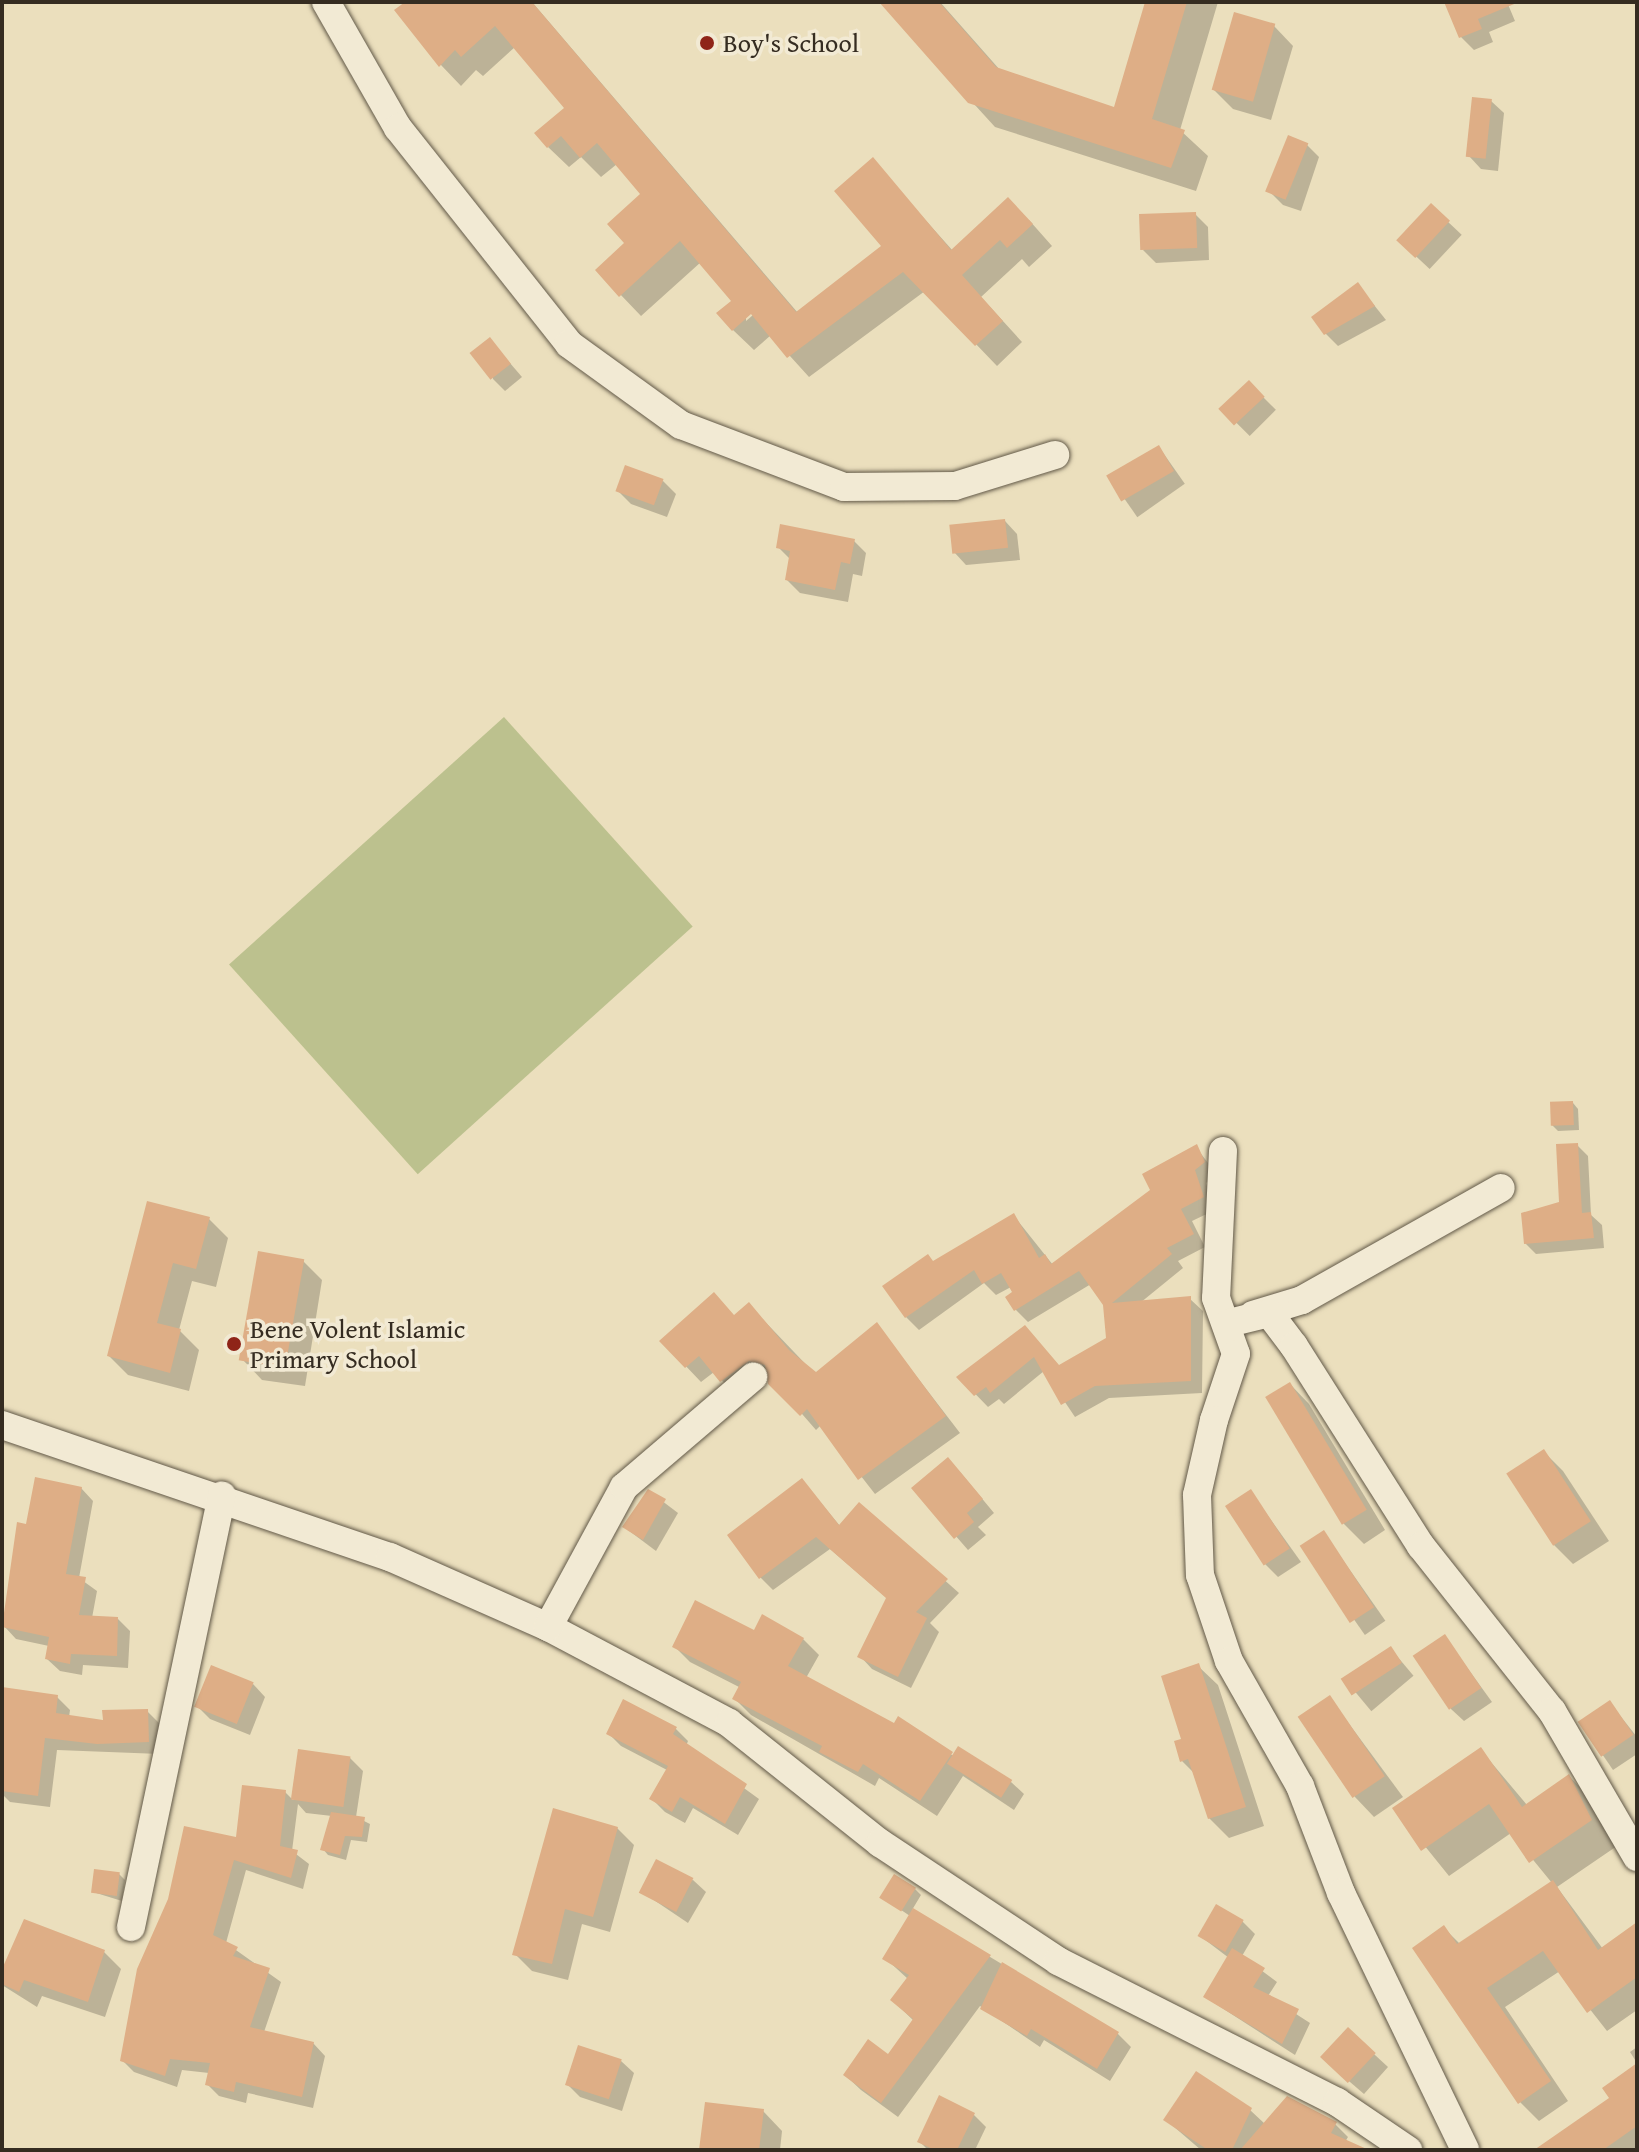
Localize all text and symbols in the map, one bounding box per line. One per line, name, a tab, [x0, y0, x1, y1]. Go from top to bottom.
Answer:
place label: Boy's School	[723, 27, 859, 59]
marker: Boy's School	[698, 34, 716, 52]
place label: Bene Volent Islamic Primary School	[250, 1313, 465, 1374]
marker: Bene Volent Islamic Primary School	[225, 1335, 243, 1353]

